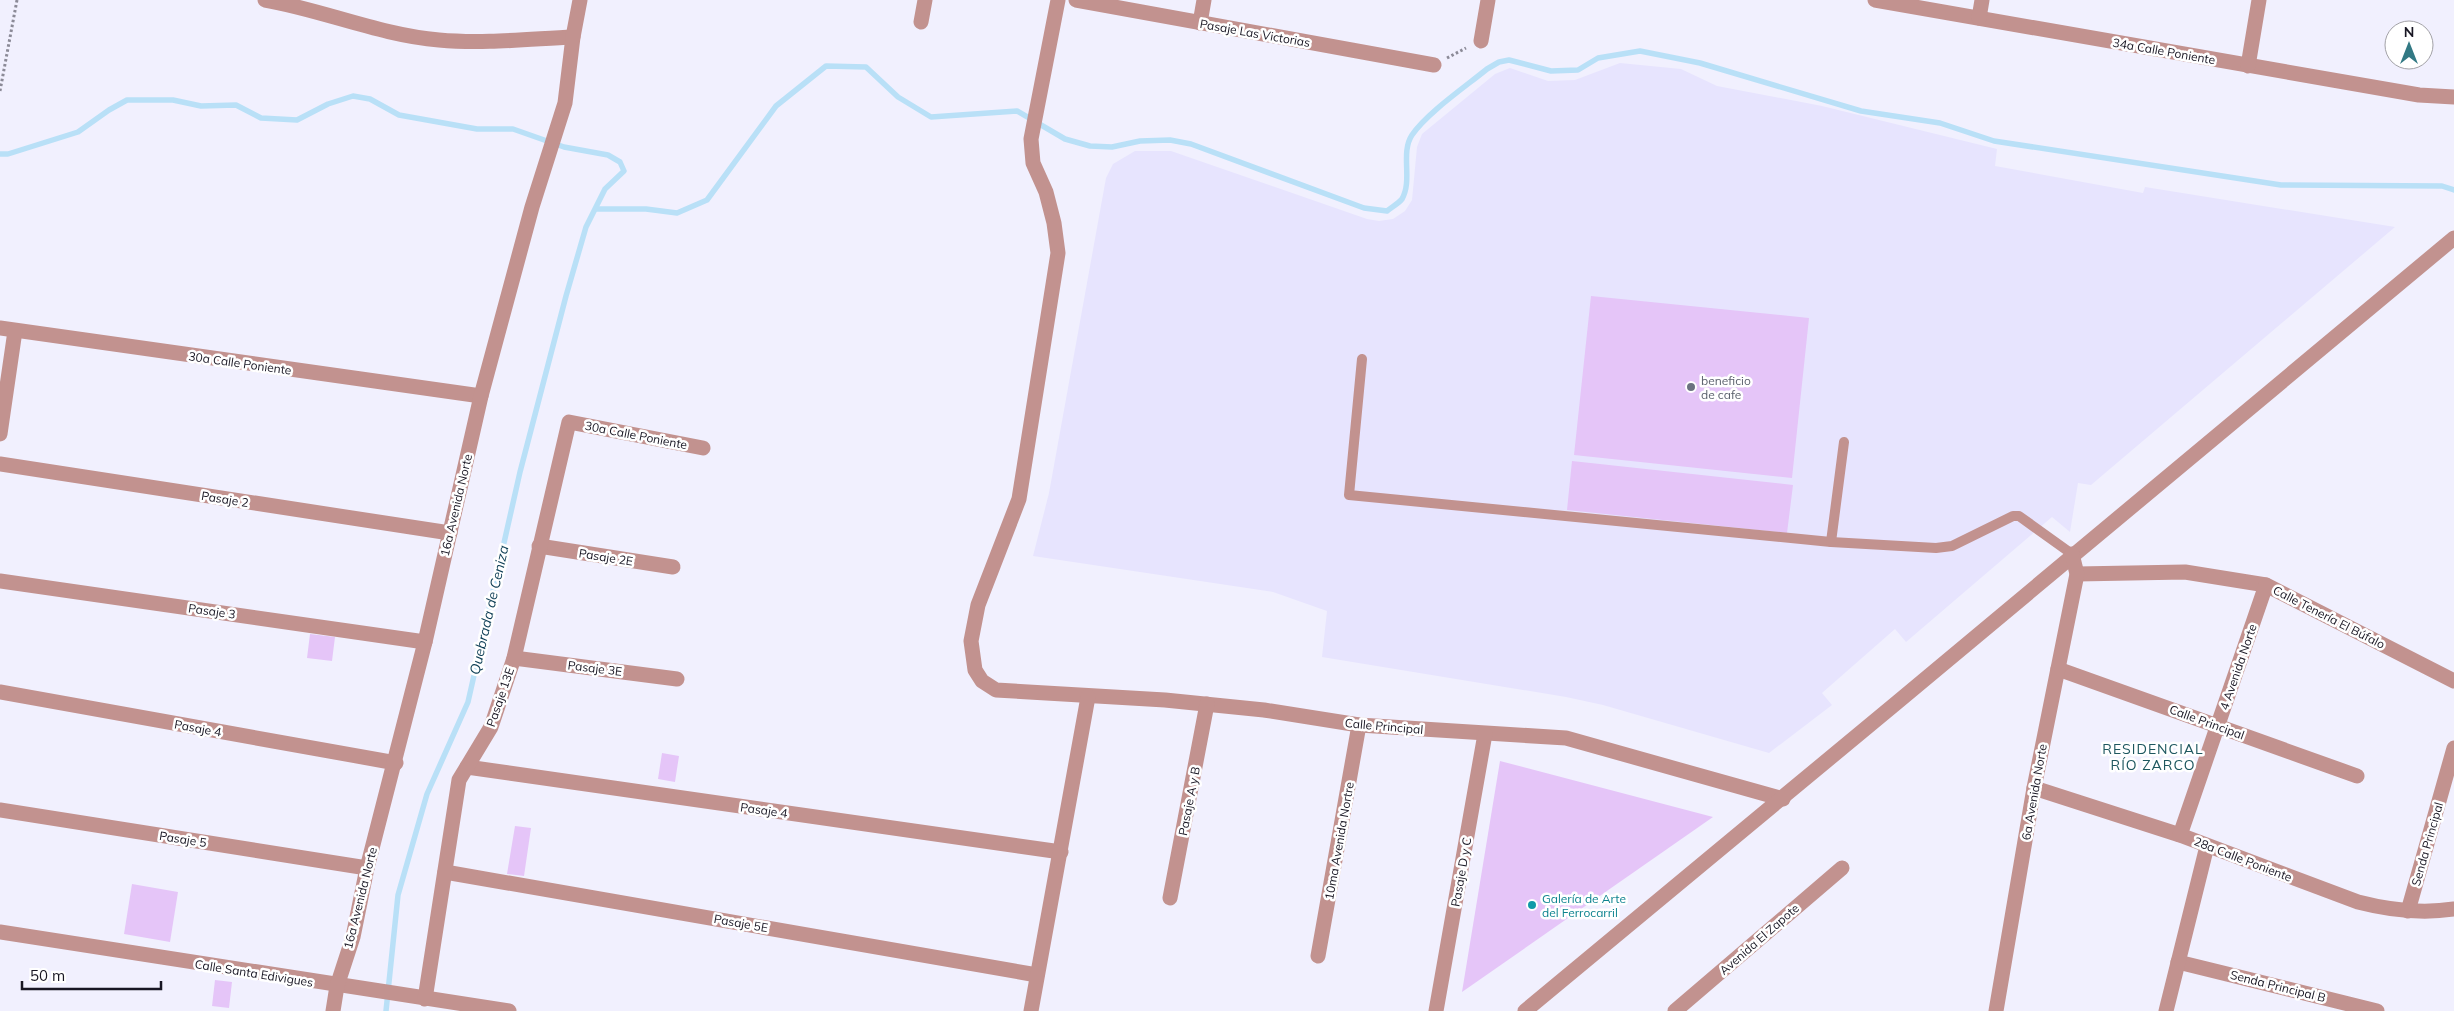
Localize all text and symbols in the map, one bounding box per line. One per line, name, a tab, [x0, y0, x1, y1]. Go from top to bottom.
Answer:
street label: Pasaje Las Victorias	[1199, 16, 1311, 50]
north arrow	[2384, 20, 2434, 70]
text: N	[2404, 23, 2414, 41]
street label: 34a Calle Poniente	[2112, 35, 2216, 67]
street label: 30a Calle Poniente	[188, 348, 292, 378]
place label: beneficio de cafe	[1701, 373, 1751, 402]
marker: beneficio de cafe	[1685, 381, 1697, 393]
street label: 30a Calle Poniente	[584, 418, 688, 452]
street label: 16a Avenida Norte	[437, 452, 475, 558]
street label: Pasaje 2	[200, 488, 250, 510]
water label: Quebrada de Ceniza	[465, 544, 513, 676]
street label: Pasaje 2E	[578, 545, 634, 569]
street label: Calle Tenería El Búfalo	[2271, 582, 2388, 652]
street label: Pasaje 3	[187, 600, 237, 622]
street label: 4 Avenida Norte	[2216, 622, 2260, 712]
street label: Pasaje 3E	[567, 657, 623, 679]
street label: Pasaje 13E	[483, 665, 517, 729]
street label: Calle Principal	[2168, 702, 2246, 742]
street label: Calle Principal	[1344, 715, 1424, 737]
street label: Pasaje 4	[173, 716, 223, 740]
district label: RESIDENCIAL RÍO ZARCO	[2102, 740, 2204, 774]
street label: 6a Avenida Norte	[2018, 743, 2050, 841]
street label: Pasaje A y B	[1175, 765, 1203, 837]
street label: 10ma Avenida Nortre	[1321, 781, 1357, 901]
street label: Pasaje 4	[739, 799, 789, 821]
street label: Senda Principal	[2408, 800, 2446, 888]
street label: Pasaje 5	[158, 828, 208, 850]
street label: 28a Calle Poniente	[2192, 833, 2294, 885]
street label: Pasaje D y C	[1448, 836, 1474, 908]
street label: 16a Avenida Norte	[340, 845, 380, 951]
place label: Galería de Arte del Ferrocarril	[1542, 891, 1626, 920]
marker: Galería de Arte del Ferrocarril	[1526, 899, 1538, 911]
street label: Avenida El Zapote	[1716, 900, 1802, 978]
street label: Pasaje 5E	[713, 911, 769, 935]
street label: Calle Santa Edivigues	[194, 956, 314, 990]
scale bar	[22, 958, 161, 990]
text: 50 m	[30, 966, 65, 985]
street label: Senda Principal B	[2229, 967, 2327, 1005]

